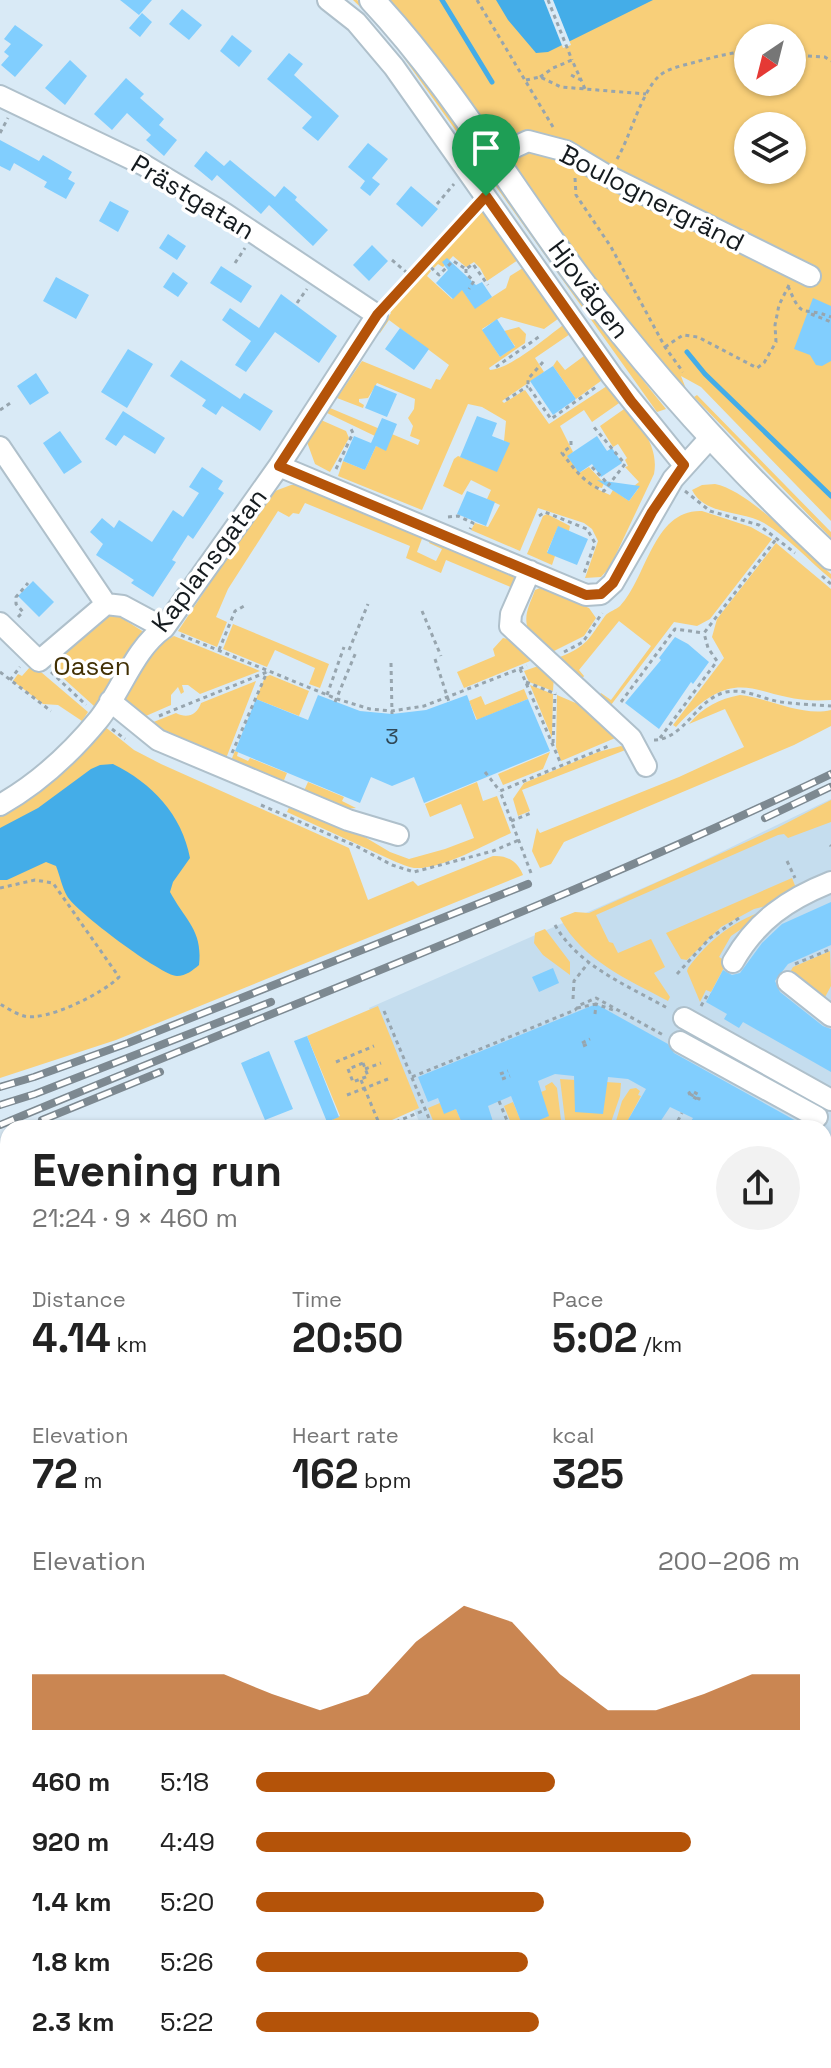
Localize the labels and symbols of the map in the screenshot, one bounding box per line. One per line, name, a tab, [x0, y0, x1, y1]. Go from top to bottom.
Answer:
north arrow	[734, 24, 806, 96]
pin	[452, 114, 520, 196]
street label: Boulognergränd	[554, 137, 750, 259]
street label: Prästgatan	[125, 147, 261, 247]
street label: Hjovägen	[541, 233, 637, 345]
street label: Kaplansgatan	[144, 481, 274, 639]
park label: Oasen	[53, 649, 131, 683]
house number: 3	[385, 722, 399, 750]

